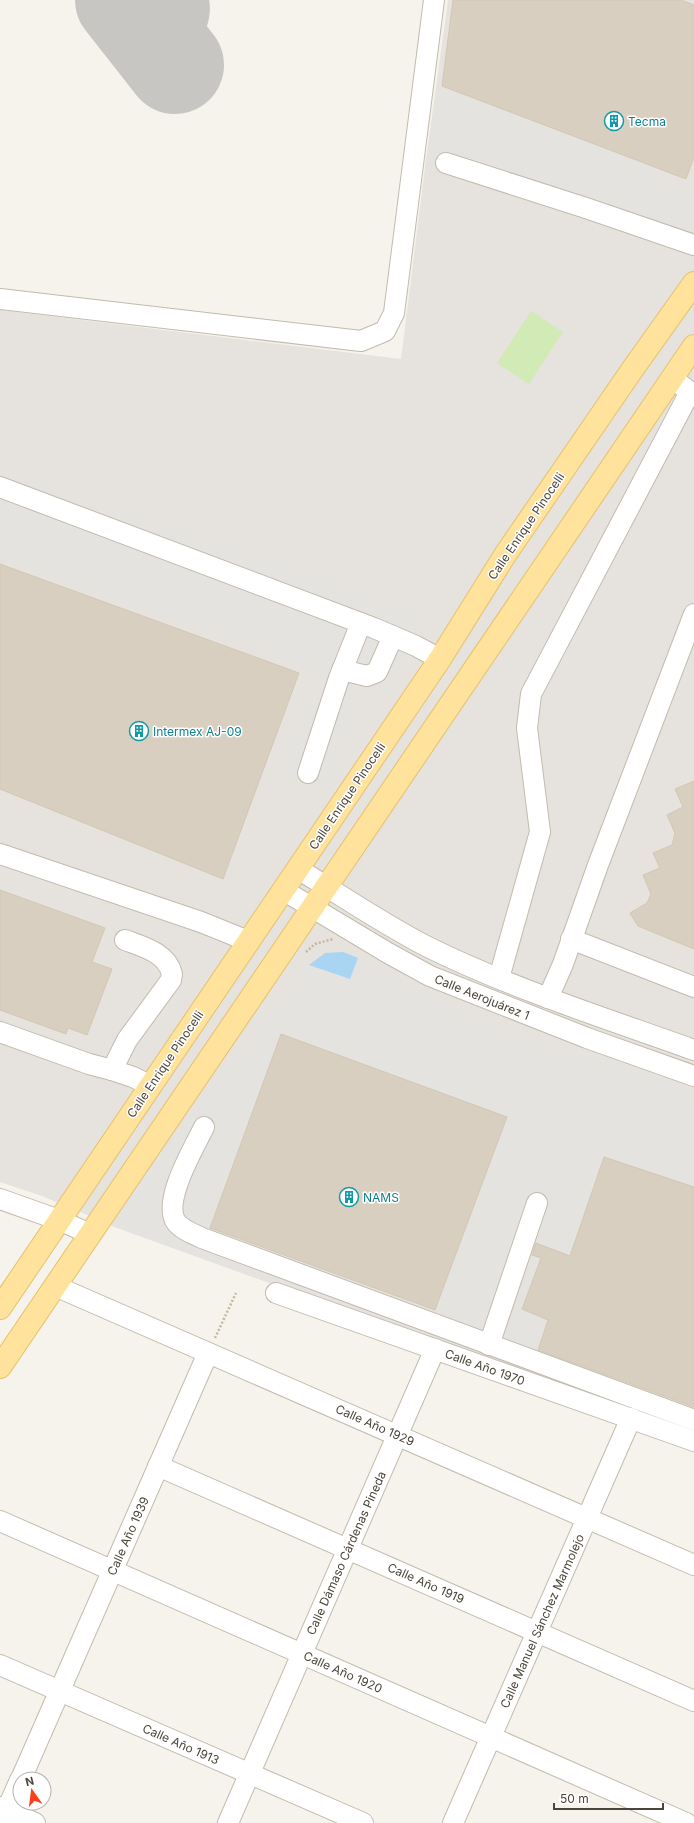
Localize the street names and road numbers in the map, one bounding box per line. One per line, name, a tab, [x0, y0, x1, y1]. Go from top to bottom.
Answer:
street label: Calle Enrique Pinocelli	[485, 470, 567, 582]
street label: Calle Enrique Pinocelli	[306, 740, 388, 852]
street label: Calle Aerojuárez 1	[432, 971, 532, 1023]
street label: Calle Enrique Pinocelli	[124, 1008, 206, 1120]
street label: Calle Año 1970	[443, 1346, 527, 1388]
street label: Calle Año 1929	[333, 1401, 417, 1449]
street label: Calle Dámaso Cárdenas Pineda	[303, 1469, 389, 1637]
street label: Calle Año 1939	[104, 1494, 152, 1578]
street label: Calle Manuel Sánchez Marmolejo	[497, 1532, 587, 1710]
street label: Calle Año 1919	[385, 1559, 467, 1607]
street label: Calle Año 1920	[301, 1648, 385, 1696]
street label: Calle Año 1913	[140, 1720, 222, 1768]

